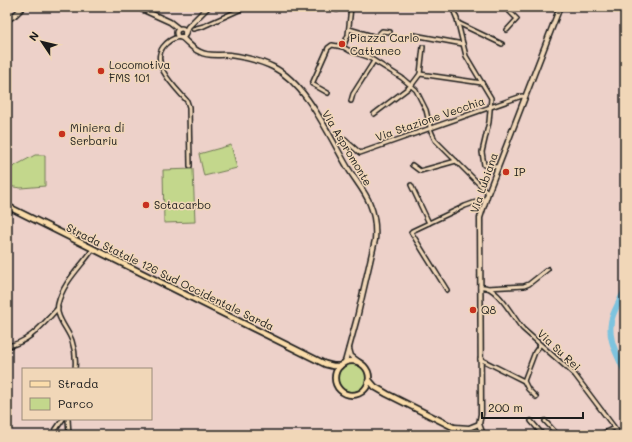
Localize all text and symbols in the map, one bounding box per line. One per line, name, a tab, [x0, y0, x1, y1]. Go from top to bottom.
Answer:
north arrow	[22, 22, 62, 62]
text: N	[25, 28, 42, 44]
place label: Piazza Carlo Cattaneo	[350, 30, 420, 58]
marker: Piazza Carlo Cattaneo	[337, 39, 347, 49]
place label: Locomotiva FMS 101	[109, 57, 171, 85]
marker: Locomotiva FMS 101	[96, 66, 106, 76]
street label: Via Stazione Vecchia	[373, 93, 486, 144]
street label: Via Aspromonte	[319, 107, 376, 188]
place label: Miniera di Serbariu	[70, 120, 125, 148]
marker: Miniera di Serbariu	[57, 129, 67, 139]
street label: Via Lubiana	[466, 151, 501, 215]
place label: IP	[514, 164, 526, 179]
marker: IP	[501, 167, 511, 177]
place label: Sotacarbo	[154, 197, 211, 212]
marker: Sotacarbo	[141, 200, 151, 210]
street label: Strada Statale 126 Sud Occidentale Sarda	[64, 220, 277, 334]
place label: Q8	[481, 302, 497, 317]
marker: Q8	[468, 305, 478, 315]
street label: Via Su Rei	[535, 326, 584, 373]
legend	[22, 368, 152, 420]
text: Strada	[58, 375, 99, 391]
scale bar	[482, 394, 583, 420]
text: Parco	[58, 395, 93, 411]
text: 200 m	[488, 399, 523, 415]

